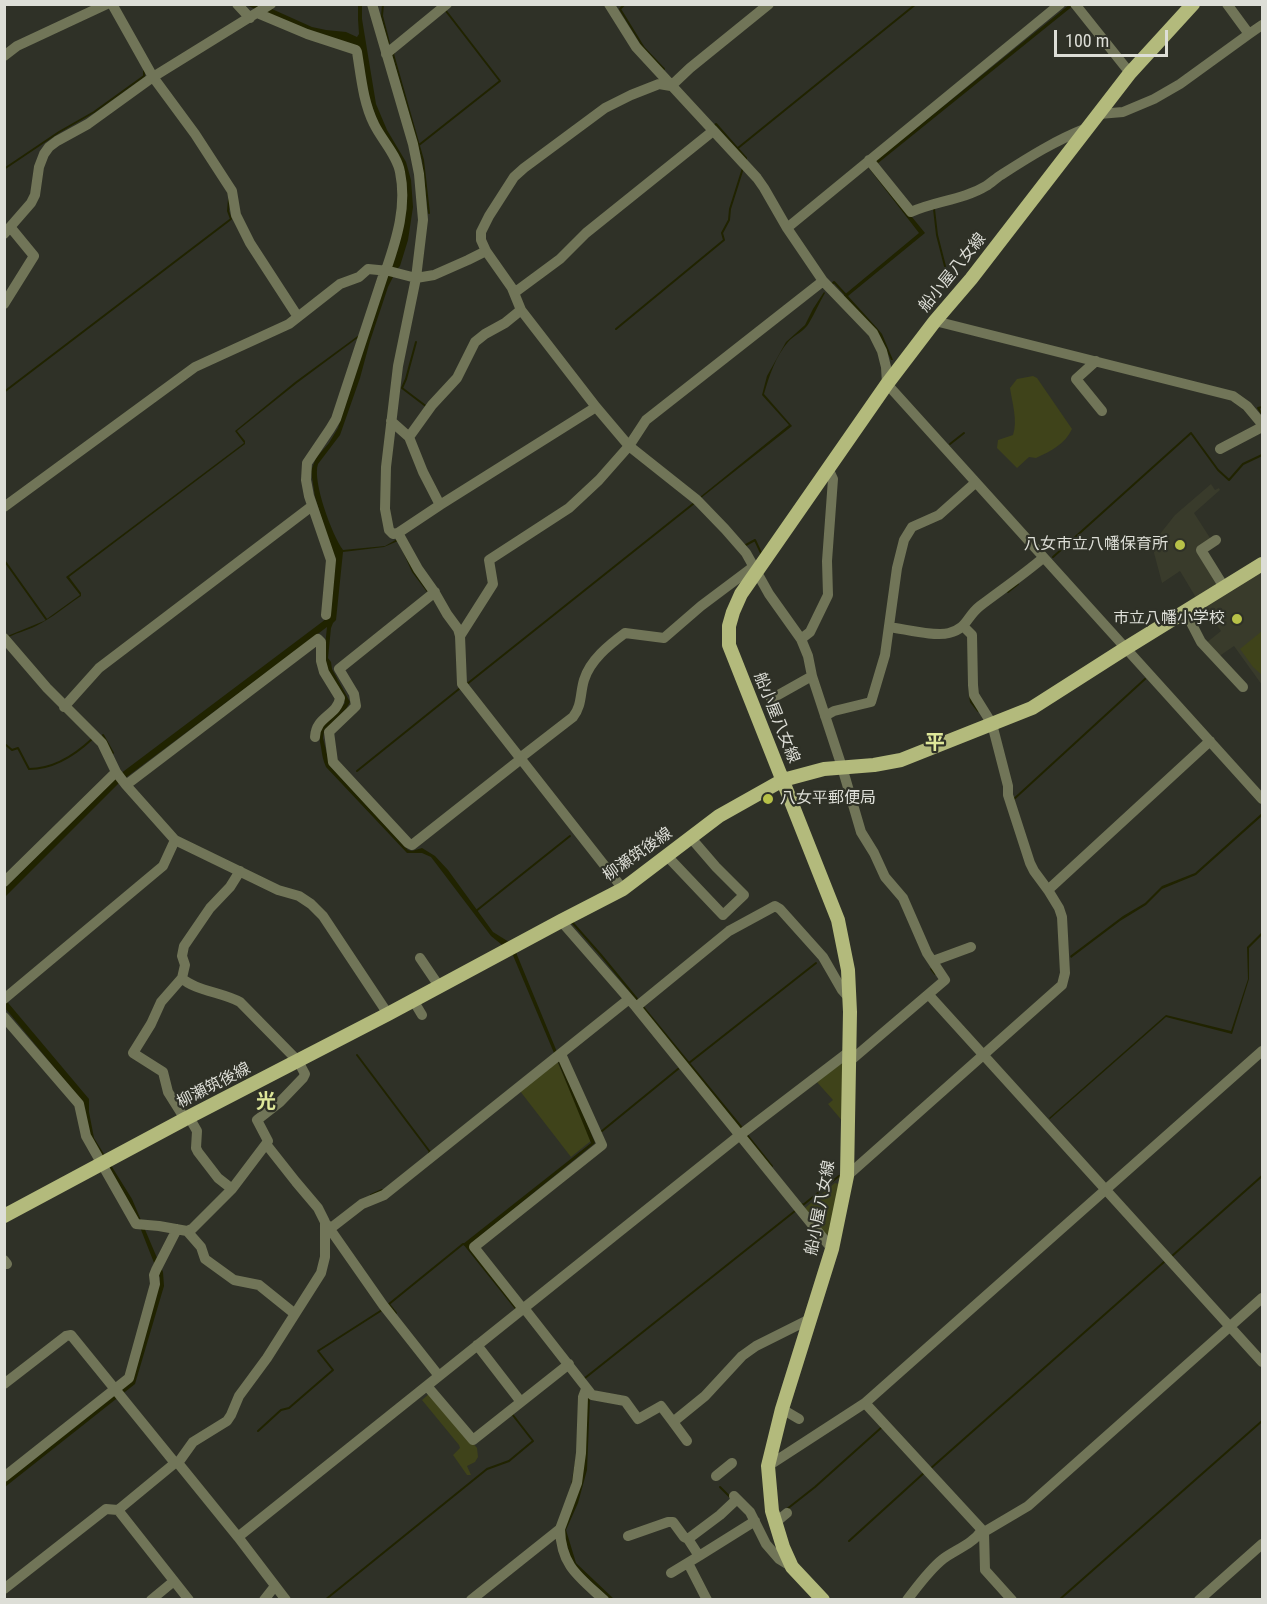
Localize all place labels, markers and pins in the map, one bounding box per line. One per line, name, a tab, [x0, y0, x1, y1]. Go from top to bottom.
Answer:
place label: 八女市立八幡保育所	[1024, 535, 1168, 555]
marker: 八女市立八幡保育所	[1173, 538, 1187, 552]
place label: 市立八幡小学校	[1113, 609, 1225, 629]
marker: 市立八幡小学校	[1230, 612, 1244, 626]
place label: 八女平郵便局	[780, 789, 876, 809]
marker: 八女平郵便局	[761, 792, 775, 806]

